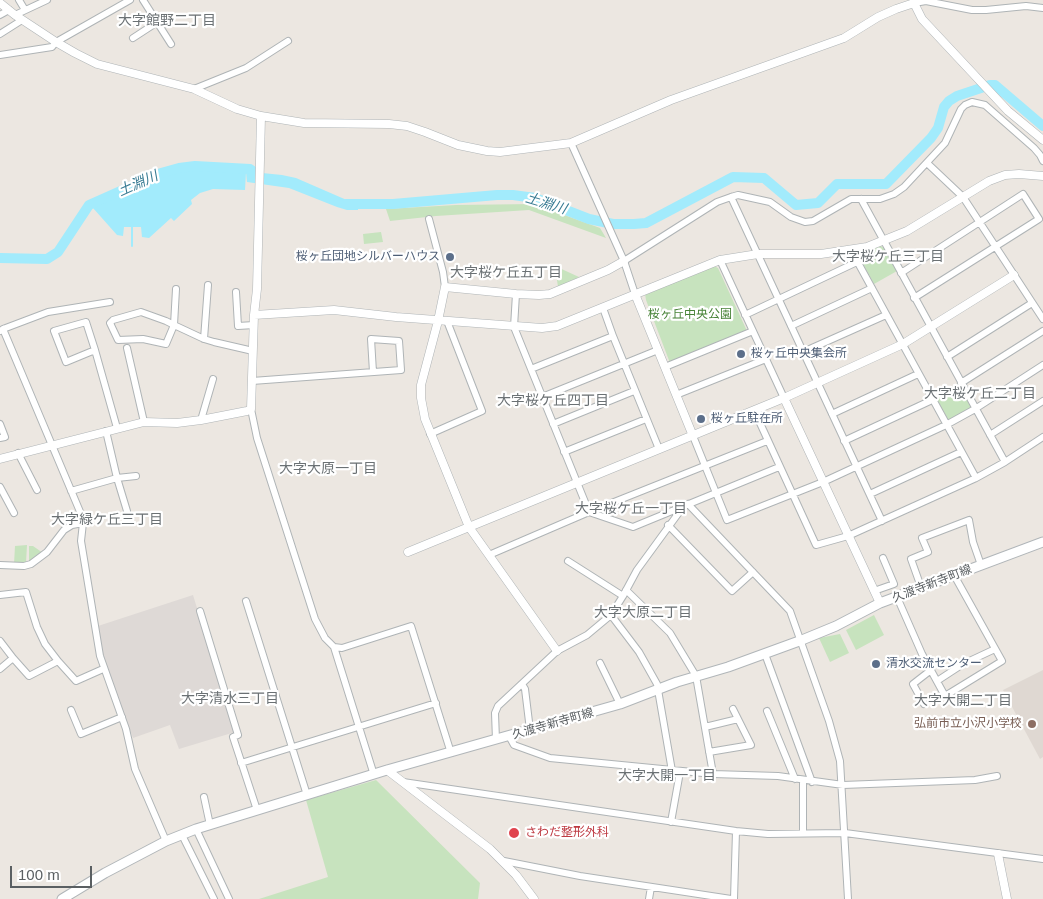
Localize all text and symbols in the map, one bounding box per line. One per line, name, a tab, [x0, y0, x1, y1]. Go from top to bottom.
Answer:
district label: 大字館野二丁目	[118, 13, 216, 29]
water label: 土淵川	[115, 168, 161, 200]
water label: 土淵川	[523, 190, 569, 218]
district label: 大字桜ケ丘三丁目	[832, 249, 944, 265]
place label: 桜ヶ丘団地シルバーハウス	[296, 250, 440, 264]
marker: 桜ヶ丘団地シルバーハウス	[444, 251, 456, 263]
district label: 大字桜ケ丘五丁目	[450, 265, 562, 281]
park label: 桜ヶ丘中央公園	[648, 308, 732, 322]
place label: 桜ヶ丘中央集会所	[751, 347, 847, 361]
marker: 桜ヶ丘中央集会所	[735, 348, 747, 360]
district label: 大字桜ケ丘二丁目	[924, 386, 1036, 402]
district label: 大字桜ケ丘四丁目	[497, 393, 609, 409]
place label: 桜ヶ丘駐在所	[711, 412, 783, 426]
marker: 桜ヶ丘駐在所	[695, 413, 707, 425]
district label: 大字大原一丁目	[279, 461, 377, 477]
district label: 大字桜ケ丘一丁目	[575, 501, 687, 517]
district label: 大字緑ケ丘三丁目	[51, 512, 163, 528]
street label: 久渡寺新寺町線	[890, 562, 974, 606]
district label: 大字大原二丁目	[594, 605, 692, 621]
place label: 清水交流センター	[886, 657, 982, 671]
marker: 清水交流センター	[870, 658, 882, 670]
district label: 大字清水三丁目	[181, 691, 279, 707]
district label: 大字大開二丁目	[914, 693, 1012, 709]
street label: 久渡寺新寺町線	[511, 706, 595, 742]
place label: 弘前市立小沢小学校	[914, 717, 1022, 731]
marker: 弘前市立小沢小学校	[1026, 718, 1038, 730]
district label: 大字大開一丁目	[618, 768, 716, 784]
marker: さわだ整形外科	[507, 826, 521, 840]
place label: さわだ整形外科	[525, 826, 609, 840]
scale bar	[12, 856, 95, 888]
text: 100 m	[18, 866, 60, 883]

